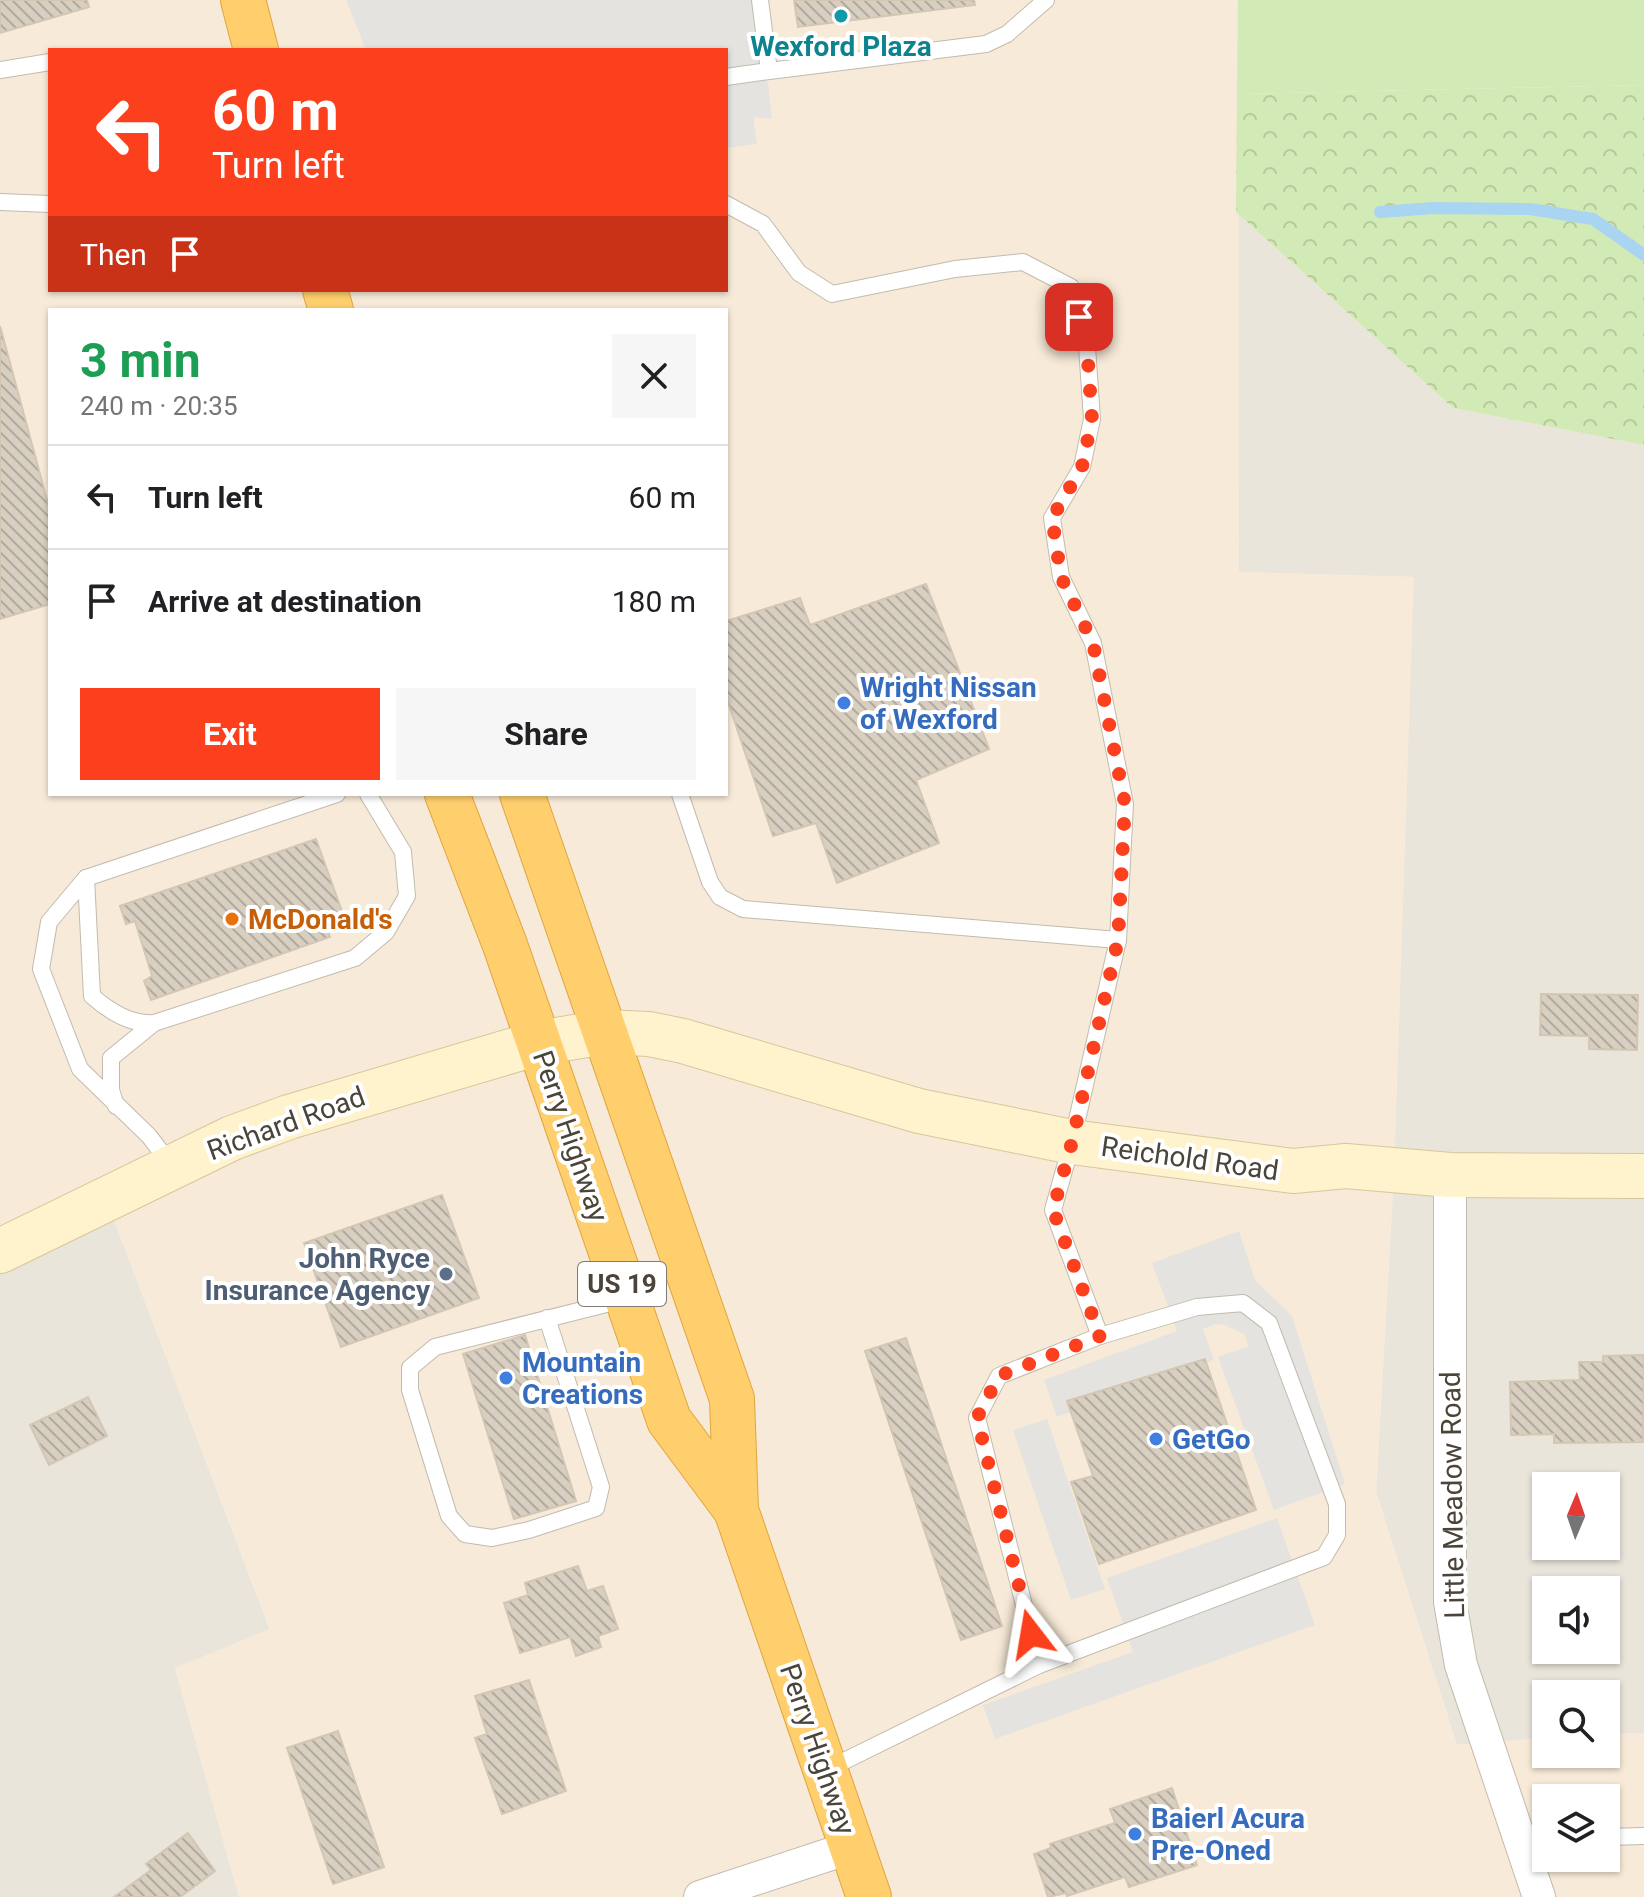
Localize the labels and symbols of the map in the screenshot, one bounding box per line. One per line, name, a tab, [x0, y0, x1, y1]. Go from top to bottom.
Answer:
marker: Wexford Plaza	[832, 7, 850, 25]
place label: Wexford Plaza	[750, 30, 932, 63]
pin	[1045, 283, 1113, 351]
place label: Wright Nissan of Wexford	[860, 671, 1037, 736]
marker: Wright Nissan of Wexford	[835, 694, 853, 712]
place label: McDonald's	[248, 903, 393, 936]
marker: McDonald's	[223, 910, 241, 928]
street label: Perry Highway	[526, 1046, 615, 1226]
street label: Richard Road	[203, 1080, 370, 1167]
street label: Reichold Road	[1099, 1130, 1281, 1187]
place label: John Ryce Insurance Agency	[205, 1242, 431, 1307]
road number: US 19	[578, 1262, 666, 1306]
marker: John Ryce Insurance Agency	[437, 1265, 455, 1283]
place label: Mountain Creations	[522, 1346, 643, 1411]
marker: Mountain Creations	[497, 1369, 515, 1387]
street label: Little Meadow Road	[1434, 1371, 1471, 1619]
place label: GetGo	[1172, 1423, 1251, 1456]
marker: GetGo	[1147, 1430, 1165, 1448]
north arrow	[1532, 1472, 1620, 1560]
position arrow	[989, 1592, 1073, 1676]
street label: Perry Highway	[773, 1659, 862, 1839]
place label: Baierl Acura Pre-Oned	[1151, 1802, 1305, 1867]
marker: Baierl Acura Pre-Oned	[1126, 1825, 1144, 1843]

